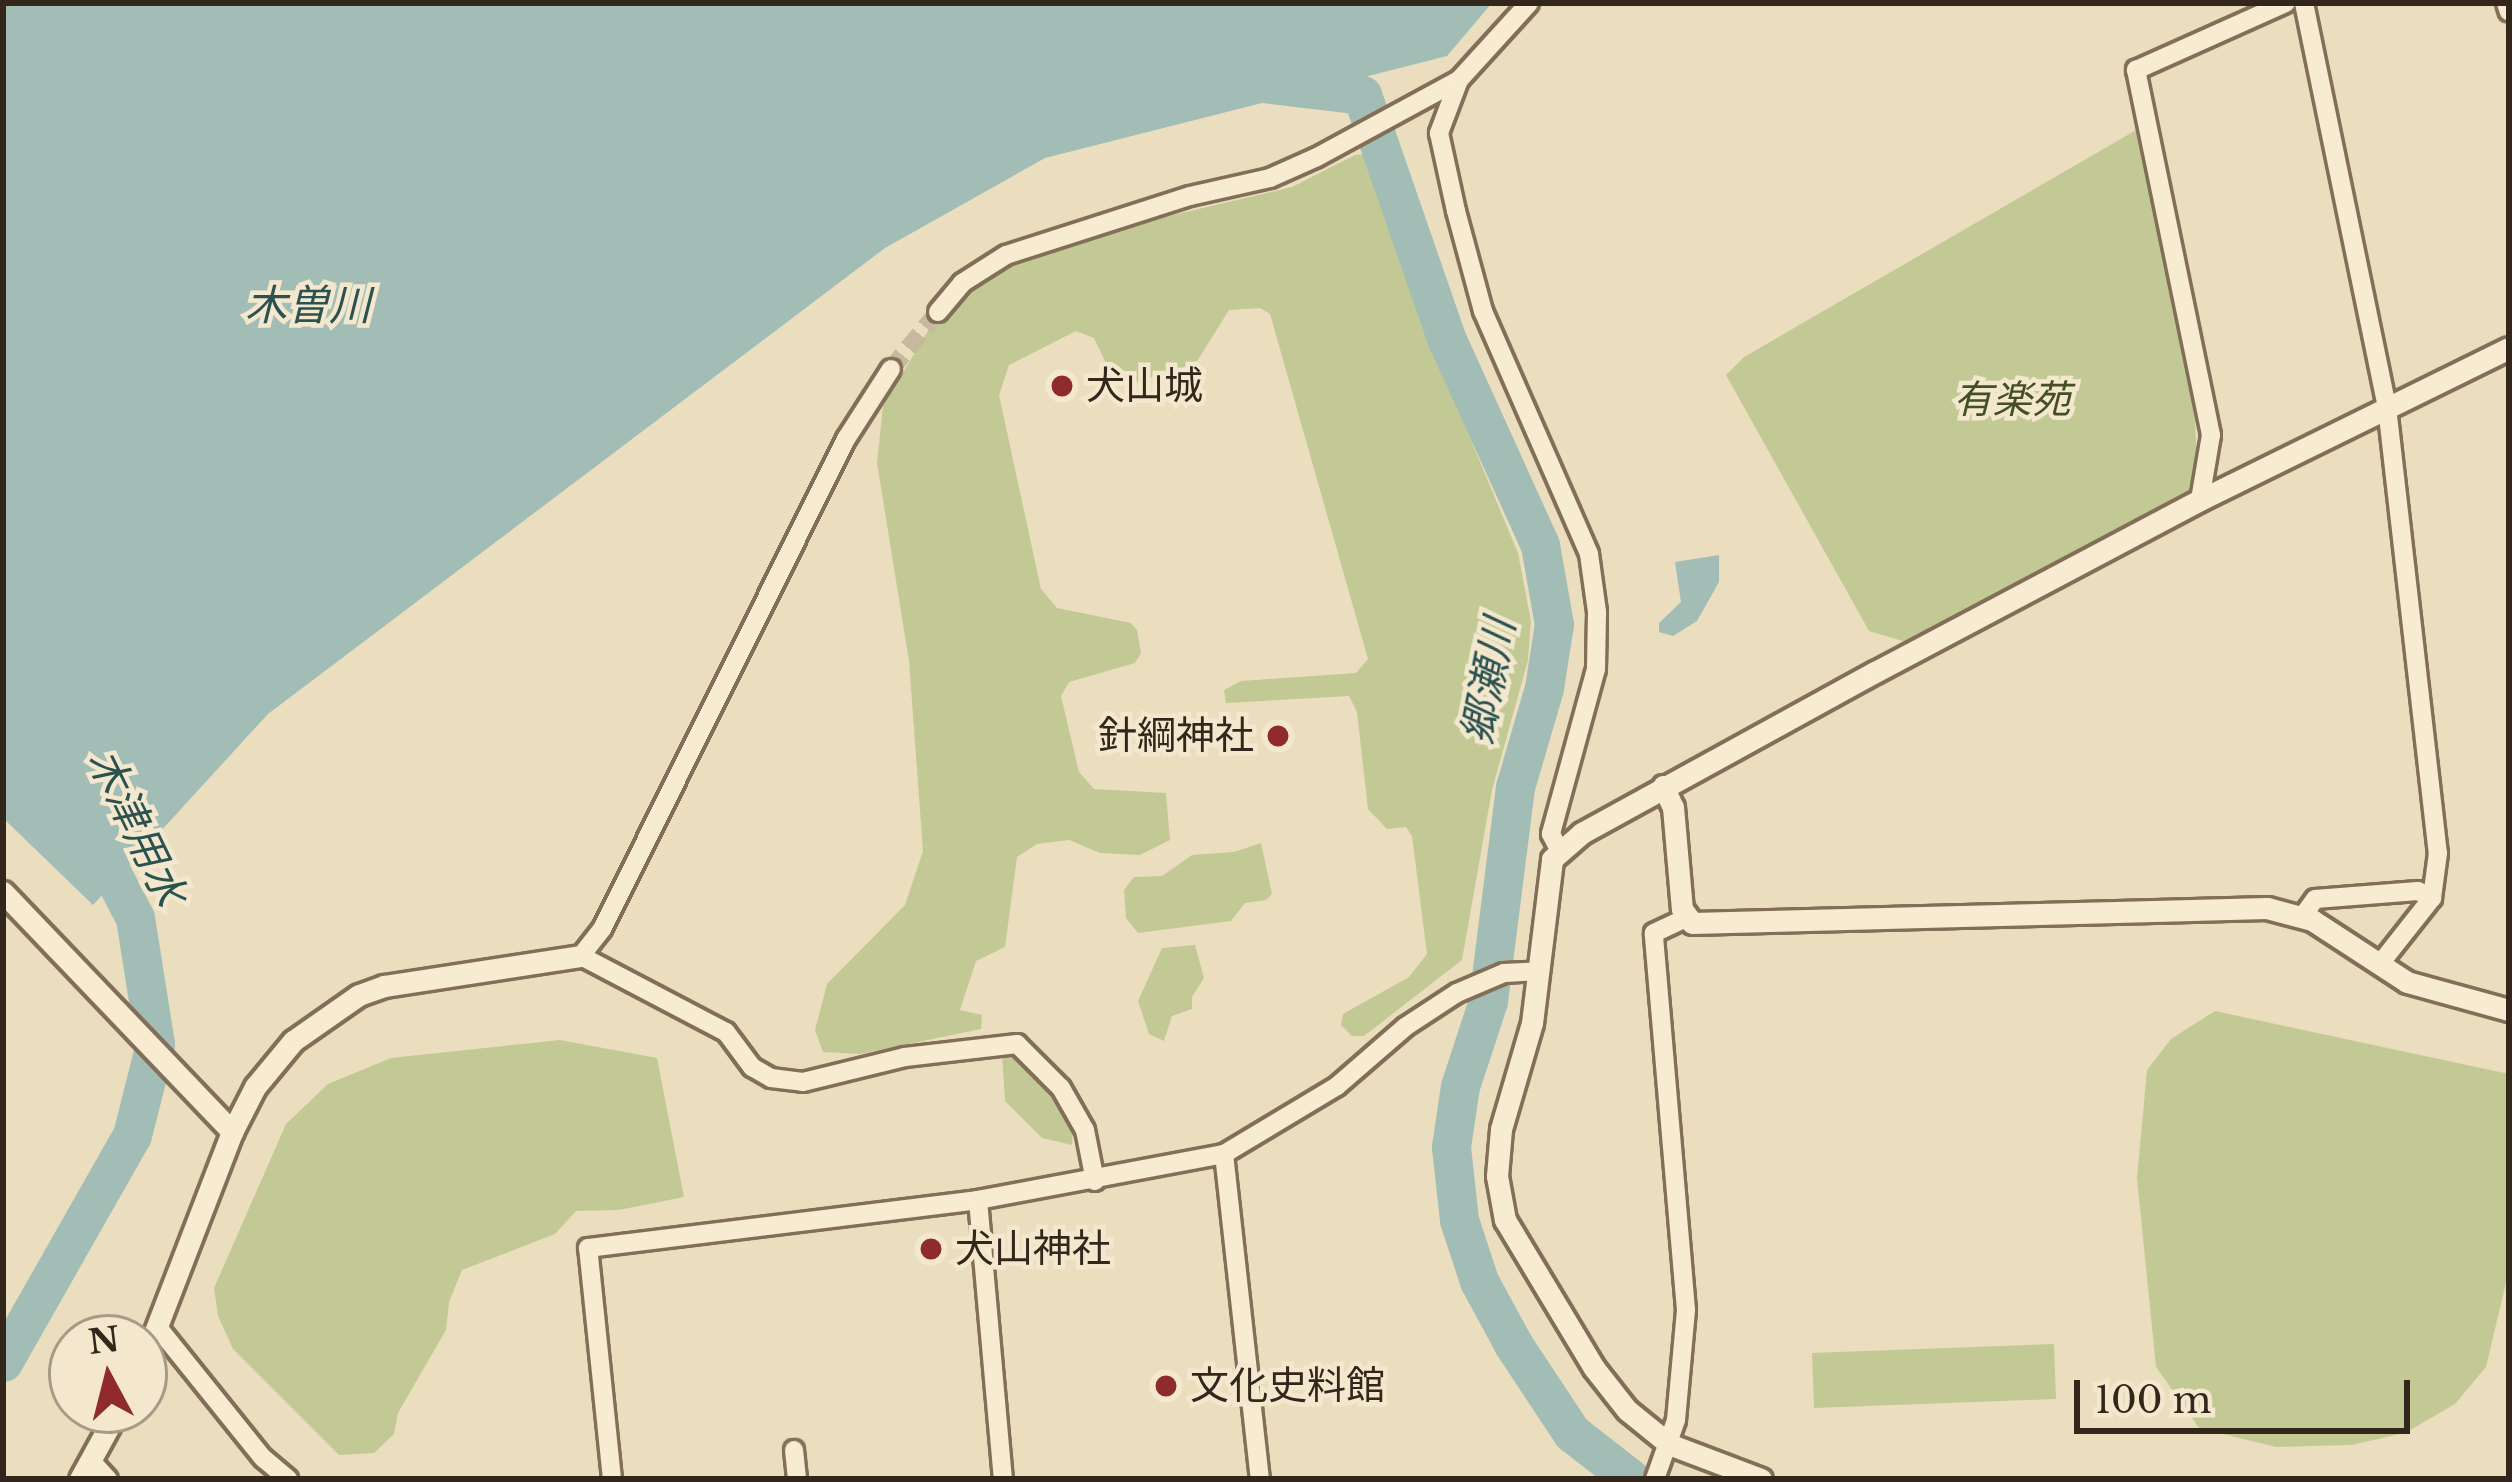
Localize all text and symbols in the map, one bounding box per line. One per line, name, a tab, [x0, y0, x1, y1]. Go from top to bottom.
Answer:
water label: 木曽川	[245, 280, 371, 330]
place label: 犬山城	[1086, 363, 1203, 409]
marker: 犬山城	[1049, 373, 1075, 399]
park label: 有楽苑	[1954, 377, 2070, 423]
water label: 郷瀬川	[1451, 614, 1525, 748]
place label: 針綱神社	[1098, 713, 1254, 759]
marker: 針綱神社	[1265, 723, 1291, 749]
water label: 木津用水	[78, 740, 196, 914]
place label: 犬山神社	[955, 1226, 1111, 1272]
marker: 犬山神社	[918, 1236, 944, 1262]
north arrow	[48, 1314, 168, 1434]
text: N	[86, 1319, 122, 1363]
scale bar	[2080, 1356, 2416, 1430]
place label: 文化史料館	[1190, 1363, 1385, 1409]
marker: 文化史料館	[1153, 1373, 1179, 1399]
text: 100 m	[2095, 1378, 2211, 1423]

